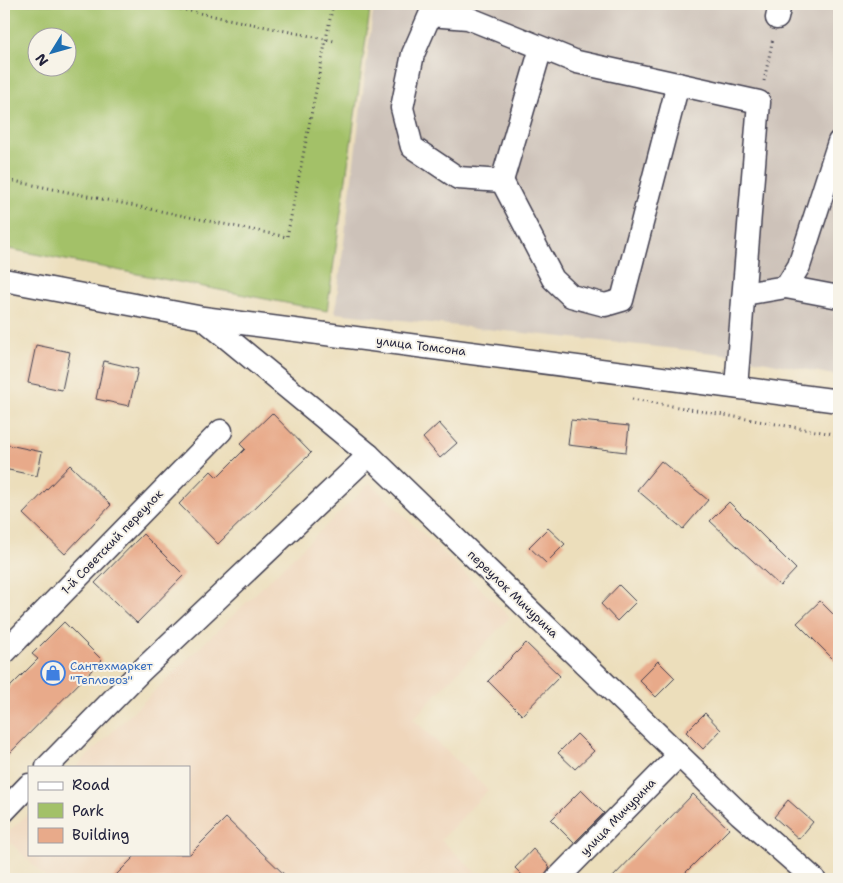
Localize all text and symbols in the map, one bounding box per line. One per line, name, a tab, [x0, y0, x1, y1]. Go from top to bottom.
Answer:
north arrow	[28, 28, 78, 78]
text: N	[31, 50, 52, 70]
street label: улица Томсона	[375, 333, 467, 360]
street label: 1-й Советский переулок	[58, 486, 167, 598]
street label: переулок Мичурина	[464, 547, 562, 642]
place label: Сантехмаркет "Тепловоз"	[70, 658, 154, 688]
shop icon: Сантехмаркет "Тепловоз"	[40, 660, 66, 686]
legend	[28, 766, 190, 856]
street label: улица Мичурина	[577, 774, 660, 859]
text: Road	[72, 775, 110, 795]
text: Park	[72, 801, 104, 821]
text: Building	[72, 825, 129, 845]

